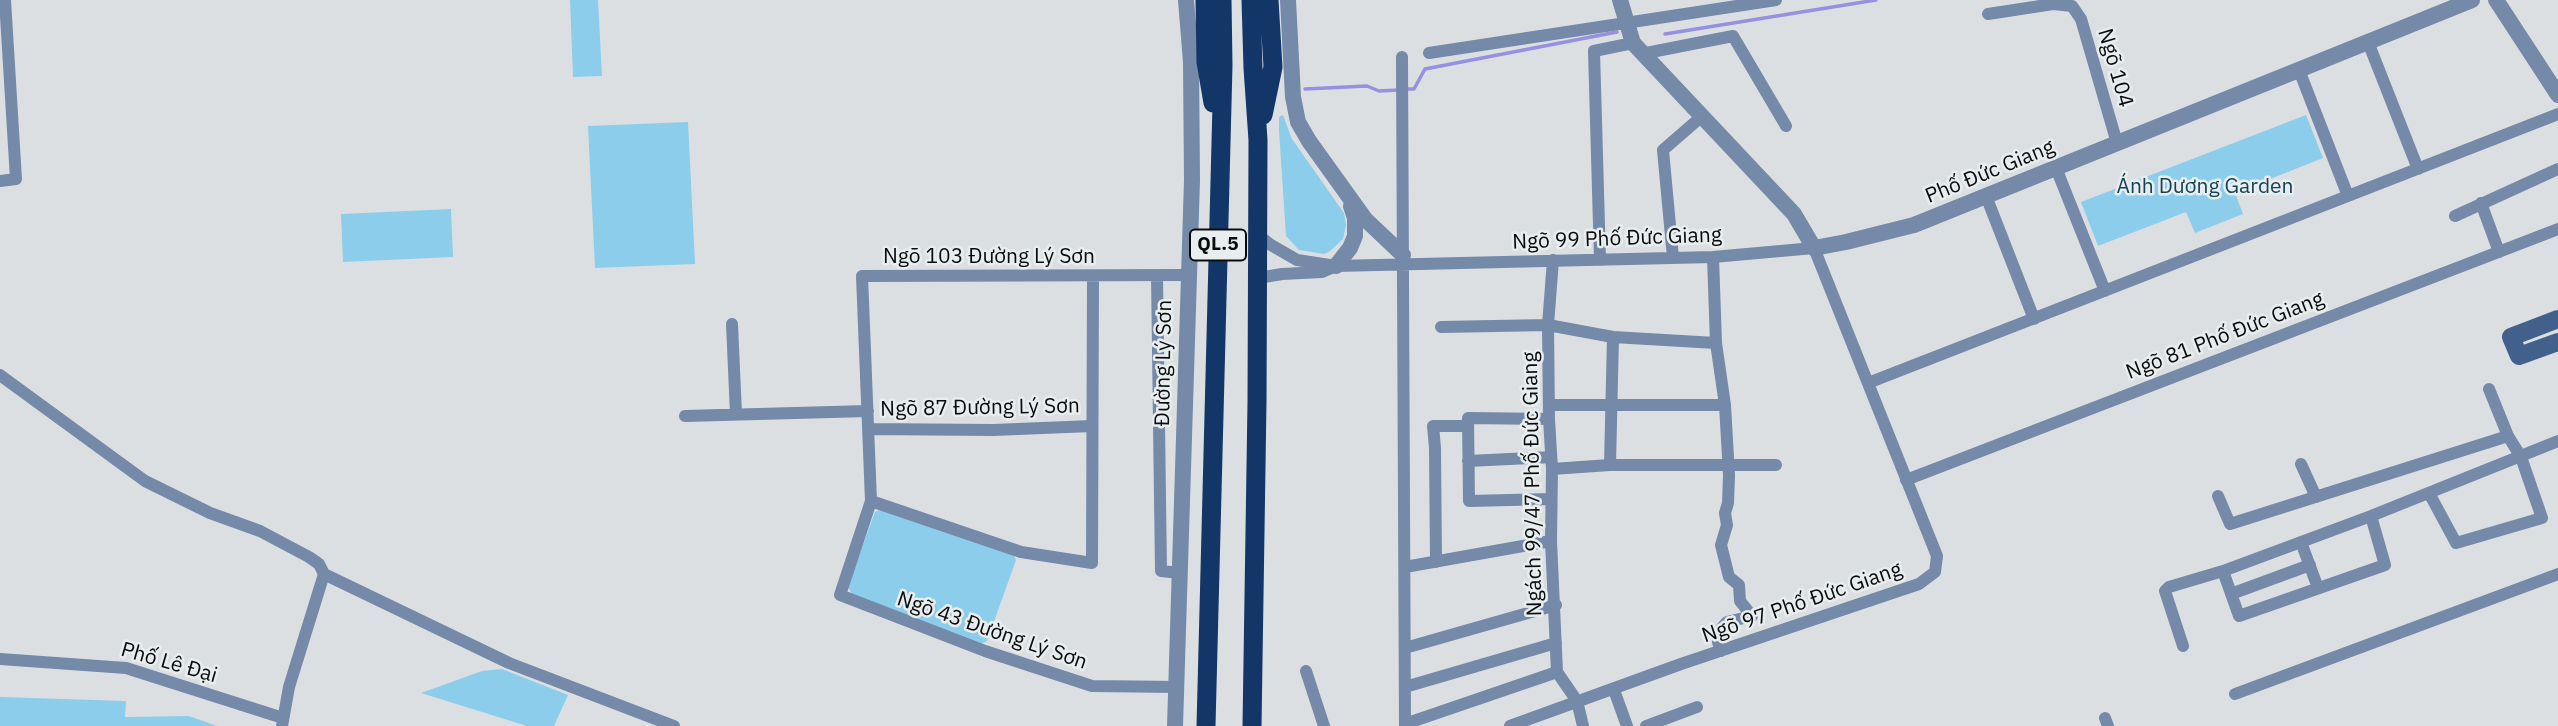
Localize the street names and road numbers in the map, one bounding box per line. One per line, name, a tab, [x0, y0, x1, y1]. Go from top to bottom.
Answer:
street label: Ngõ 104	[2092, 26, 2138, 110]
street label: Phố Đức Giang	[1922, 135, 2058, 209]
street label: Ngõ 99 Phố Đức Giang	[1512, 223, 1722, 255]
road number: QL.5	[1190, 230, 1246, 260]
street label: Ngõ 103 Đường Lý Sơn	[883, 244, 1095, 270]
street label: Ngõ 81 Phố Đức Giang	[2123, 287, 2327, 385]
street label: Đường Lý Sơn	[1150, 299, 1178, 427]
street label: Ngách 99/47 Phố Đức Giang	[1518, 351, 1548, 617]
street label: Ngõ 87 Đường Lý Sơn	[880, 394, 1080, 422]
street label: Ngõ 97 Phố Đức Giang	[1699, 557, 1905, 649]
street label: Ngõ 43 Đường Lý Sơn	[894, 587, 1090, 675]
street label: Phố Lê Đại	[118, 637, 220, 689]

